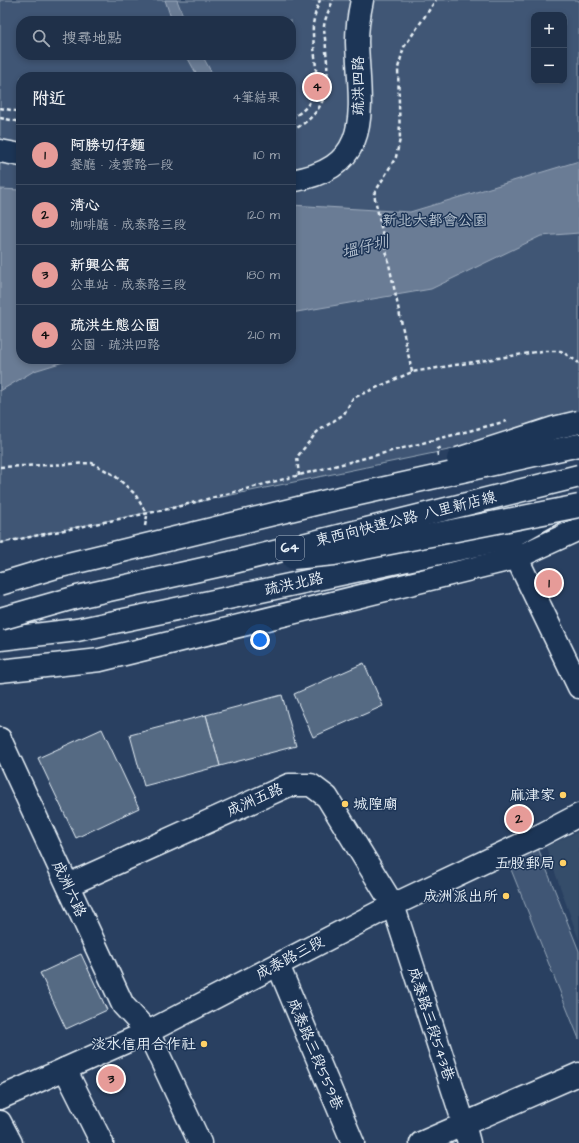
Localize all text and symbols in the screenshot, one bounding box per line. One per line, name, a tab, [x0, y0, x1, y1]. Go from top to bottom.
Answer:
map controls	[531, 12, 567, 84]
button: +	[531, 12, 567, 48]
search box	[16, 16, 296, 60]
icon: search	[30, 27, 52, 49]
text: 搜尋地點	[62, 28, 122, 49]
button: −	[531, 48, 567, 84]
street label: 疏洪四路	[348, 56, 369, 116]
pin: 4	[304, 72, 330, 102]
text: 附近	[32, 87, 66, 111]
text: 4筆結果	[232, 89, 280, 107]
text: 阿勝切仔麵	[70, 135, 145, 156]
text: 1	[44, 146, 46, 164]
text: 110 m	[253, 146, 280, 164]
text: 餐廳 · 凌雲路一段	[70, 156, 173, 174]
text: 清心	[70, 195, 100, 216]
text: 2	[41, 206, 49, 224]
text: 120 m	[247, 206, 280, 224]
park label: 新北大都會公園	[382, 210, 488, 231]
text: 咖啡廳 · 成泰路三段	[70, 216, 186, 234]
water label: 塭仔圳	[339, 230, 393, 263]
text: 新興公寓	[70, 255, 130, 276]
text: 3	[42, 266, 48, 284]
text: 180 m	[246, 266, 280, 284]
text: 公車站 · 成泰路三段	[70, 276, 186, 294]
text: 疏洪生態公園	[70, 315, 160, 336]
text: 4	[41, 326, 49, 344]
text: 210 m	[247, 326, 280, 344]
text: 公園 · 疏洪四路	[70, 336, 160, 354]
street label: 東西向快速公路 八里新店線	[313, 486, 499, 552]
road number: 64	[276, 536, 304, 560]
street label: 疏洪北路	[262, 567, 326, 601]
pin: 1	[536, 568, 562, 598]
your location	[250, 630, 270, 650]
street label: 成洲五路	[223, 778, 287, 822]
place label: 麻津家	[510, 785, 555, 806]
marker: 麻津家	[558, 790, 568, 800]
place label: 城隍廟	[353, 794, 398, 815]
marker: 城隍廟	[340, 799, 350, 809]
pin: 2	[506, 804, 532, 834]
place label: 五股郵局	[495, 853, 555, 874]
street label: 成洲六路	[47, 857, 91, 921]
marker: 五股郵局	[558, 858, 568, 868]
place label: 成洲派出所	[423, 886, 498, 907]
marker: 成洲派出所	[501, 891, 511, 901]
street label: 成泰路三段	[252, 931, 328, 985]
street label: 成泰路三段543巷	[403, 964, 459, 1084]
street label: 成泰路三段559巷	[282, 995, 348, 1113]
place label: 淡水信用合作社	[91, 1034, 196, 1055]
marker: 淡水信用合作社	[199, 1039, 209, 1049]
pin: 3	[98, 1064, 124, 1094]

